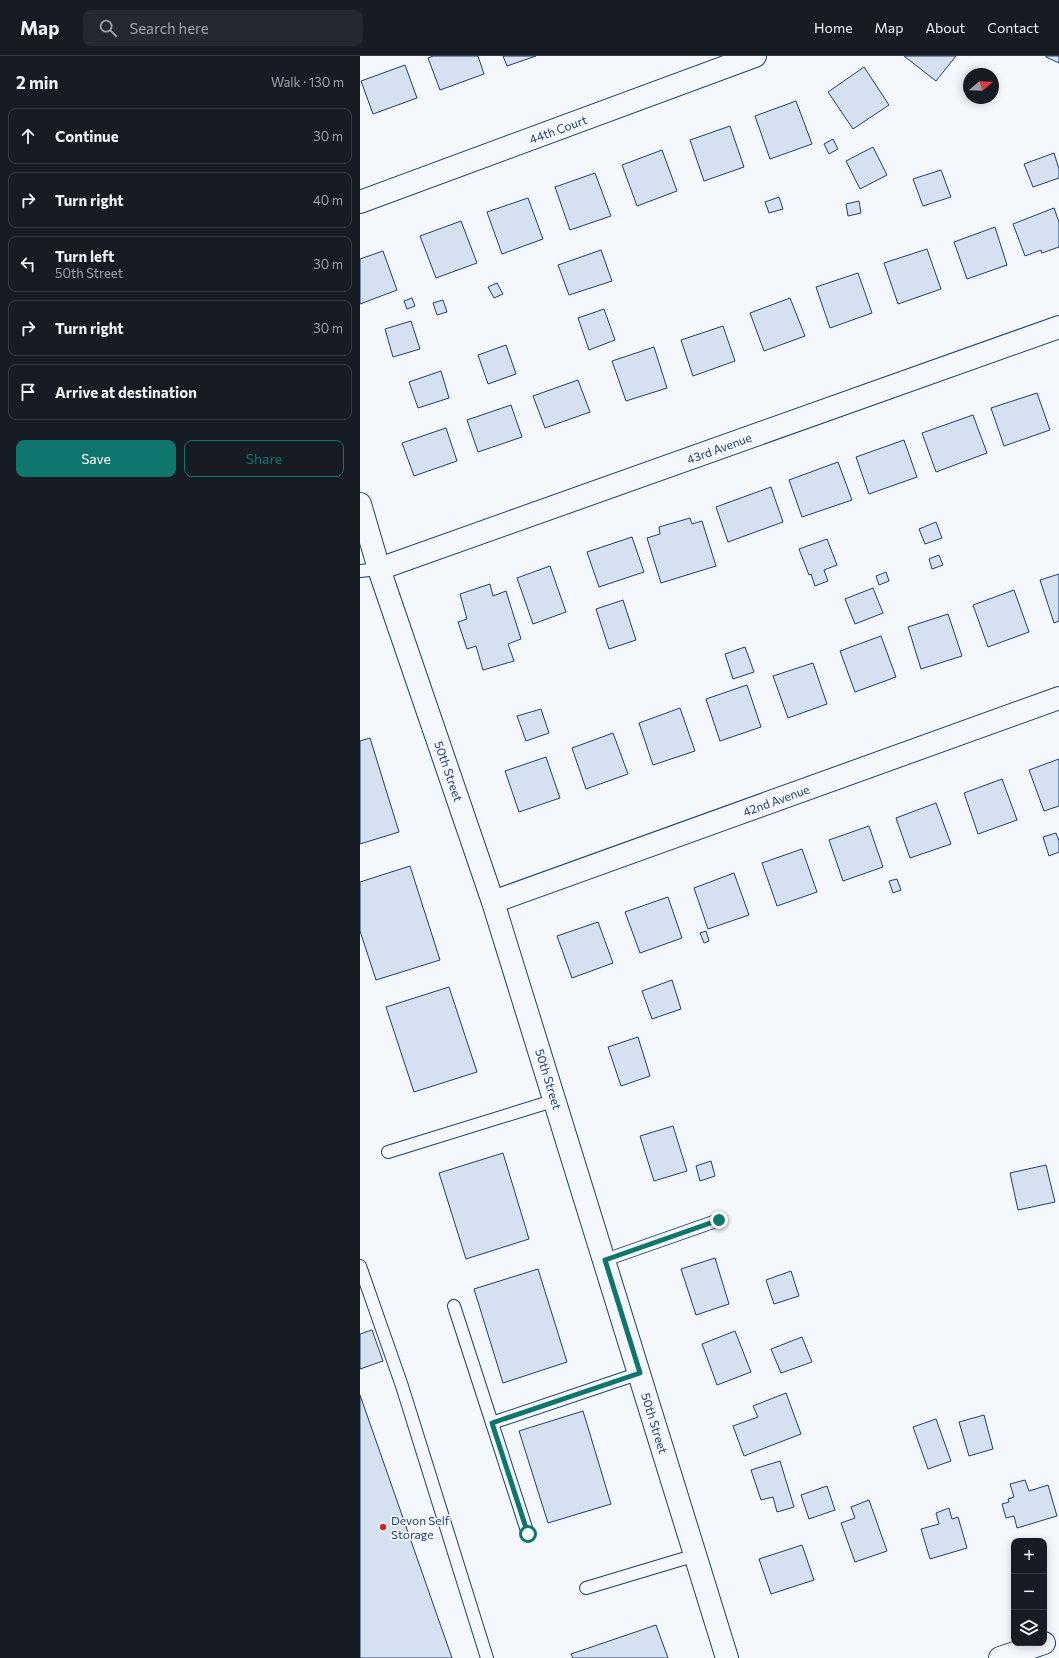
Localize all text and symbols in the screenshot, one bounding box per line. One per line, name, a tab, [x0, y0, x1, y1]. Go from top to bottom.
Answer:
search box	[83, 10, 363, 46]
text: Map	[20, 16, 59, 39]
icon: search	[97, 17, 119, 39]
text: Search here	[129, 19, 209, 37]
text: Home	[814, 19, 853, 36]
text: Map	[875, 19, 903, 36]
text: About	[925, 19, 965, 36]
text: Contact	[987, 19, 1039, 36]
north arrow	[963, 68, 999, 104]
text: 2 min	[16, 72, 58, 93]
text: Walk · 130 m	[271, 74, 344, 90]
street label: 44th Court	[527, 112, 589, 146]
icon: ahead	[17, 125, 39, 147]
text: Continue	[55, 127, 119, 145]
text: 30 m	[313, 128, 343, 144]
icon: right	[17, 189, 39, 211]
text: Turn right	[55, 191, 124, 209]
text: 40 m	[313, 192, 343, 208]
text: Turn left	[55, 247, 114, 265]
icon: left	[17, 253, 39, 275]
text: 30 m	[313, 256, 343, 272]
text: 50th Street	[55, 265, 123, 281]
icon: right	[17, 317, 39, 339]
text: Turn right	[55, 319, 124, 337]
text: 30 m	[313, 320, 343, 336]
icon: arrive	[17, 381, 39, 403]
text: Arrive at destination	[55, 383, 197, 401]
street label: 43rd Avenue	[685, 430, 753, 466]
button: Save	[16, 440, 176, 477]
button: Share	[184, 440, 344, 477]
street label: 50th Street	[432, 739, 466, 803]
street label: 42nd Avenue	[741, 781, 811, 819]
street label: 50th Street	[533, 1047, 565, 1111]
route end	[710, 1211, 728, 1229]
street label: 50th Street	[639, 1391, 671, 1455]
place label: Devon Self Storage	[391, 1513, 450, 1541]
marker: Devon Self Storage	[378, 1522, 388, 1532]
route start	[519, 1525, 537, 1543]
map controls	[1011, 1538, 1047, 1646]
button: +	[1011, 1538, 1047, 1574]
button: −	[1011, 1574, 1047, 1610]
button: layers	[1011, 1610, 1047, 1646]

